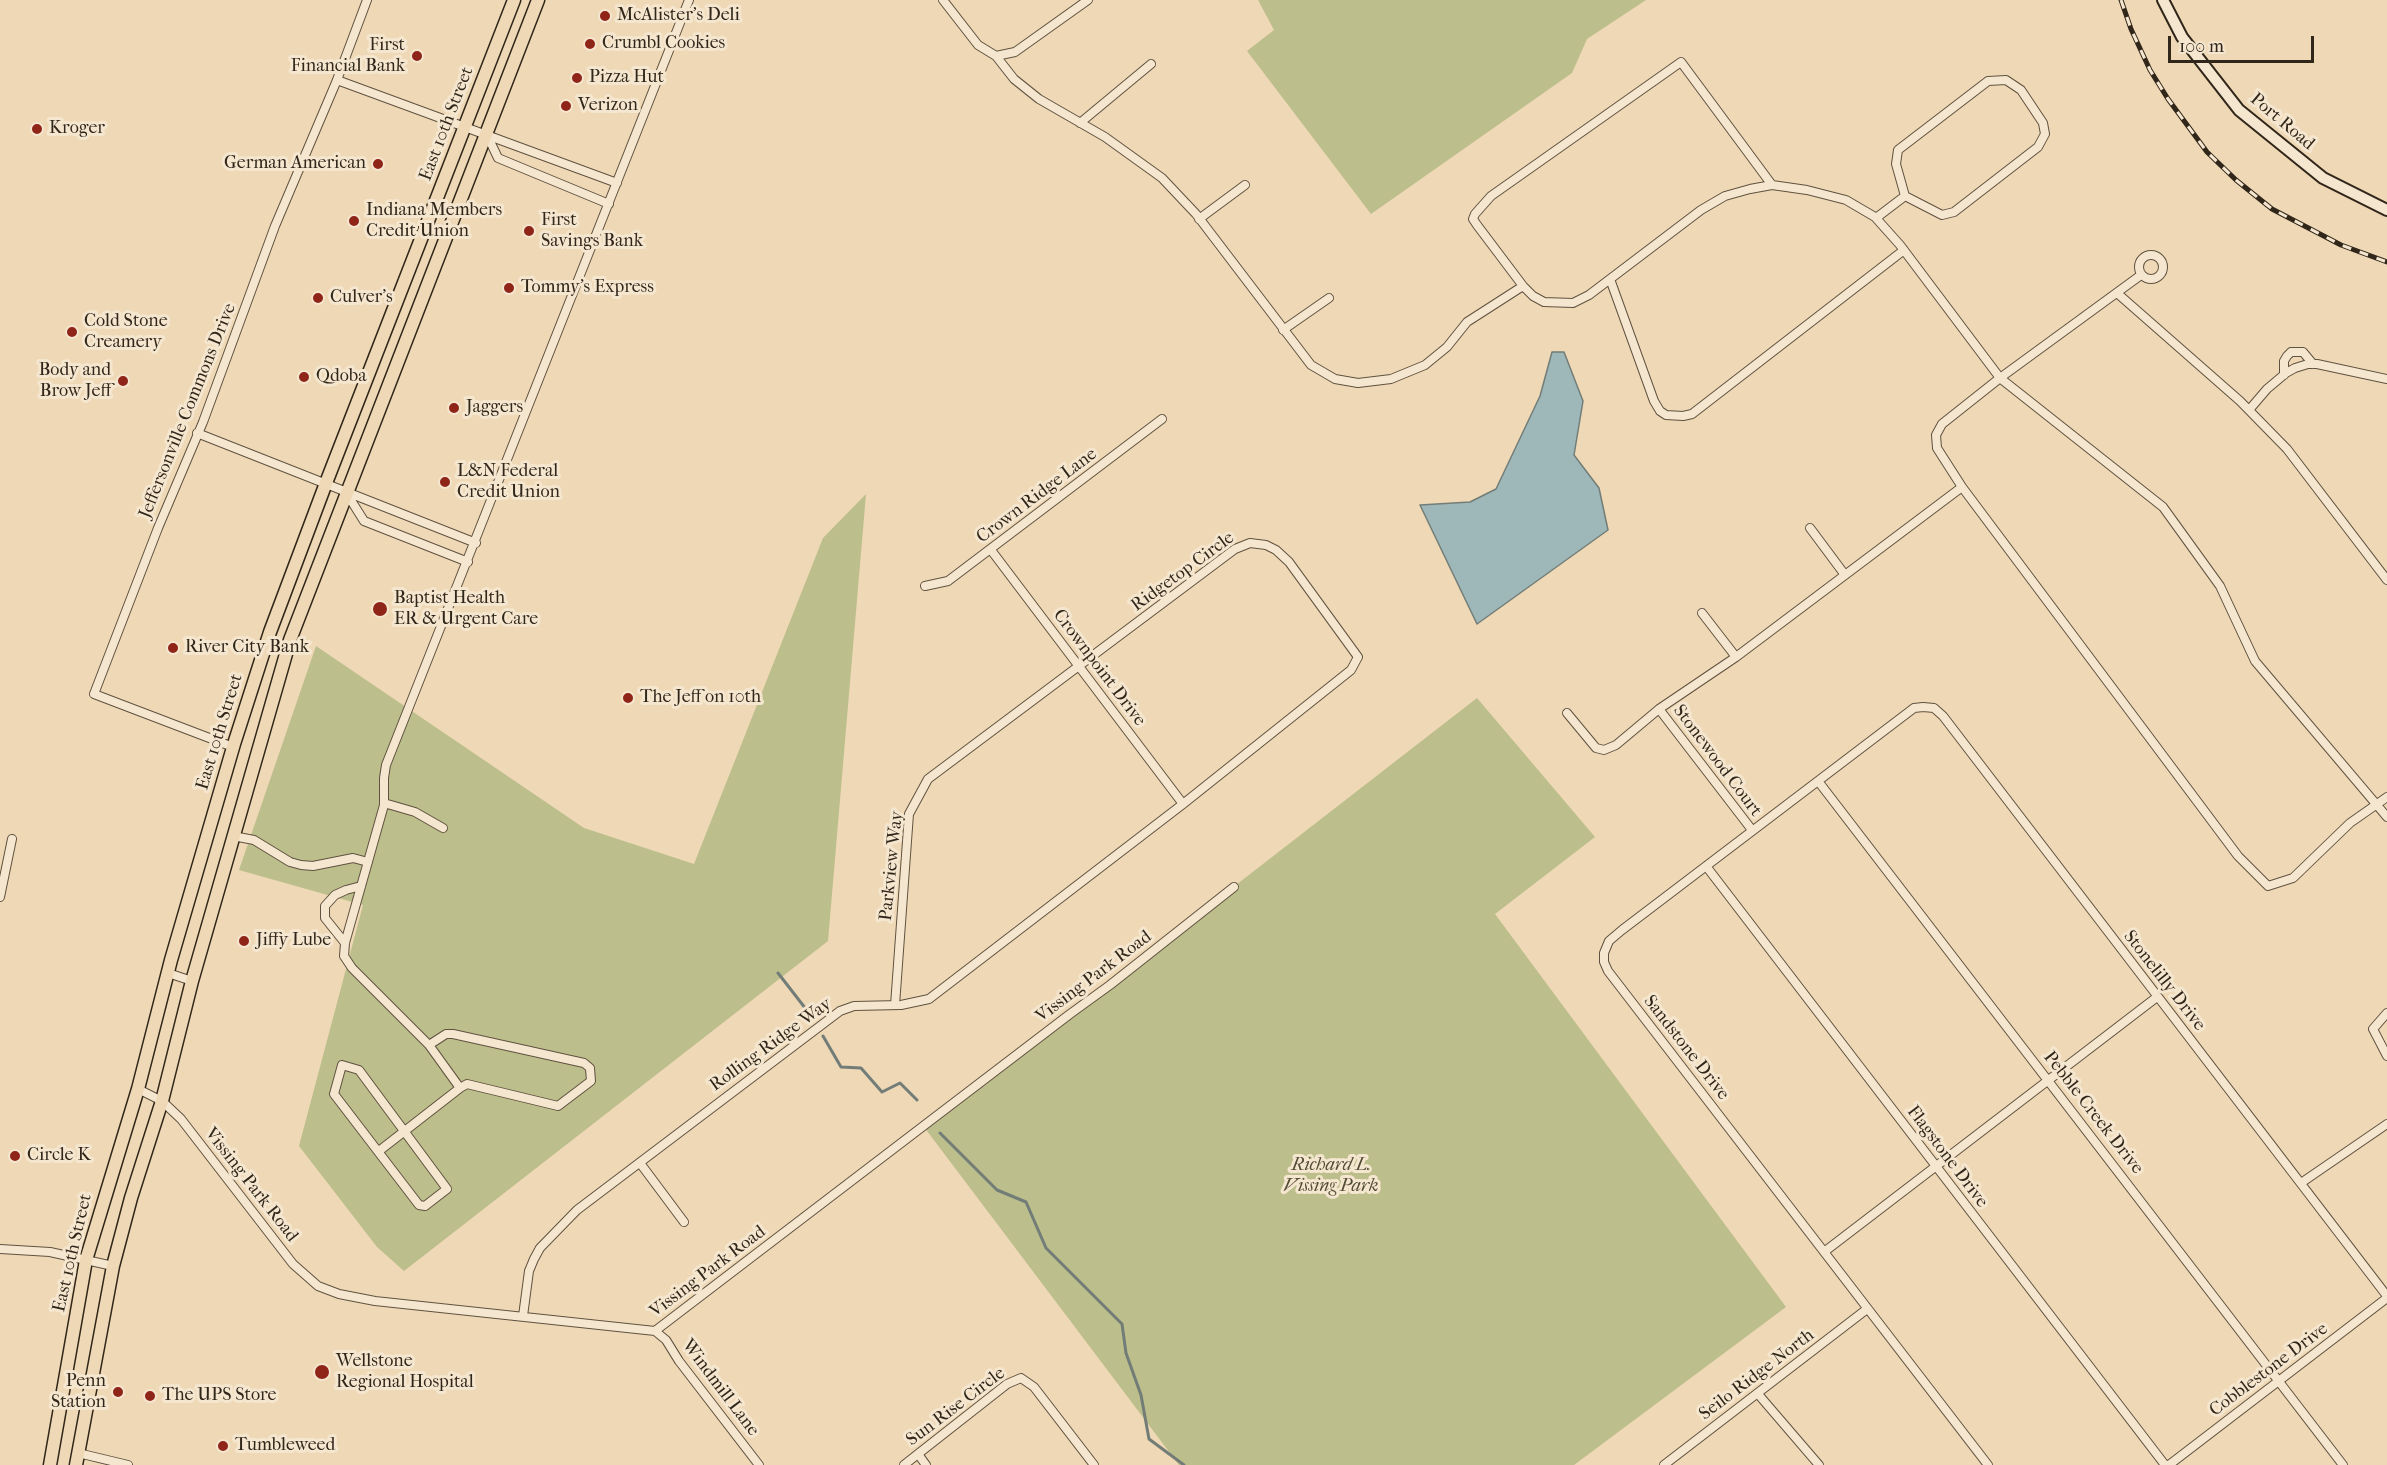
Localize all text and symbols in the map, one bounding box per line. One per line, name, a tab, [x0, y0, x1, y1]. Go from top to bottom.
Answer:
place label: McAlister's Deli	[617, 5, 740, 27]
marker: McAlister's Deli	[598, 9, 612, 23]
scale bar	[2171, 24, 2316, 62]
place label: Crumbl Cookies	[602, 33, 725, 55]
place label: First Financial Bank	[291, 35, 405, 78]
text: 100 m	[2179, 36, 2224, 57]
marker: Crumbl Cookies	[583, 37, 597, 51]
marker: First Financial Bank	[410, 49, 424, 63]
street label: East 10th Street	[415, 64, 479, 184]
place label: Pizza Hut	[589, 67, 664, 89]
marker: Pizza Hut	[570, 71, 584, 85]
street label: Port Road	[2245, 89, 2319, 155]
place label: Verizon	[578, 95, 638, 117]
marker: Verizon	[559, 99, 573, 113]
place label: Kroger	[49, 118, 105, 140]
marker: Kroger	[30, 122, 44, 136]
place label: German American	[224, 153, 366, 175]
marker: German American	[371, 157, 385, 171]
place label: Indiana Members Credit Union	[366, 200, 502, 242]
place label: First Savings Bank	[541, 210, 643, 252]
marker: Indiana Members Credit Union	[347, 214, 361, 228]
marker: First Savings Bank	[522, 224, 536, 238]
place label: Tommy's Express	[521, 277, 654, 299]
marker: Tommy's Express	[502, 281, 516, 295]
place label: Culver's	[330, 287, 393, 309]
marker: Culver's	[311, 291, 325, 305]
street label: Jeffersonville Commons Drive	[135, 300, 241, 522]
place label: Cold Stone Creamery	[84, 311, 168, 354]
marker: Cold Stone Creamery	[65, 325, 79, 339]
place label: Body and Brow Jeff	[39, 360, 111, 403]
place label: Qdoba	[316, 366, 367, 388]
marker: Qdoba	[297, 370, 311, 384]
marker: Body and Brow Jeff	[116, 374, 130, 388]
place label: Jaggers	[466, 397, 523, 419]
marker: Jaggers	[447, 401, 461, 415]
street label: Crown Ridge Lane	[973, 444, 1101, 548]
place label: L&N Federal Credit Union	[457, 461, 560, 504]
marker: L&N Federal Credit Union	[438, 475, 452, 489]
street label: Ridgetop Circle	[1127, 527, 1239, 617]
place label: Baptist Health ER & Urgent Care	[394, 588, 538, 630]
marker: Baptist Health ER & Urgent Care	[371, 600, 389, 618]
street label: Crownpoint Drive	[1048, 605, 1150, 731]
place label: River City Bank	[185, 637, 309, 659]
marker: River City Bank	[166, 641, 180, 655]
street label: East 10th Street	[192, 671, 248, 793]
place label: The Jeff on 10th	[640, 687, 761, 709]
marker: The Jeff on 10th	[621, 691, 635, 705]
street label: Stonewood Court	[1668, 701, 1766, 821]
street label: Parkview Way	[876, 810, 908, 922]
street label: Vissing Park Road	[1032, 926, 1156, 1028]
street label: Stonelilly Drive	[2118, 927, 2210, 1035]
place label: Jiffy Lube	[256, 930, 331, 952]
marker: Jiffy Lube	[237, 934, 251, 948]
street label: Sandstone Drive	[1638, 991, 1734, 1105]
street label: Rolling Ridge Way	[706, 994, 836, 1096]
street label: Pebble Creek Drive	[2038, 1047, 2148, 1179]
street label: Flagstone Drive	[1902, 1102, 1992, 1212]
street label: Vissing Park Road	[200, 1123, 302, 1247]
place label: Circle K	[27, 1145, 90, 1167]
marker: Circle K	[8, 1149, 22, 1163]
park label: Richard L. Vissing Park	[1284, 1155, 1378, 1198]
street label: East 10th Street	[49, 1192, 97, 1314]
street label: Vissing Park Road	[646, 1221, 770, 1323]
street label: Cobblestone Drive	[2206, 1318, 2332, 1422]
street label: Seilo Ridge North	[1695, 1325, 1819, 1425]
street label: Windmill Lane	[677, 1335, 763, 1441]
place label: Wellstone Regional Hospital	[336, 1351, 474, 1394]
marker: Wellstone Regional Hospital	[313, 1363, 331, 1381]
street label: Sun Rise Circle	[902, 1363, 1010, 1451]
place label: Penn Station	[51, 1371, 106, 1414]
marker: Penn Station	[111, 1385, 125, 1399]
place label: The UPS Store	[162, 1385, 276, 1407]
marker: The UPS Store	[143, 1389, 157, 1403]
place label: Tumbleweed	[235, 1435, 335, 1457]
marker: Tumbleweed	[216, 1439, 230, 1453]

